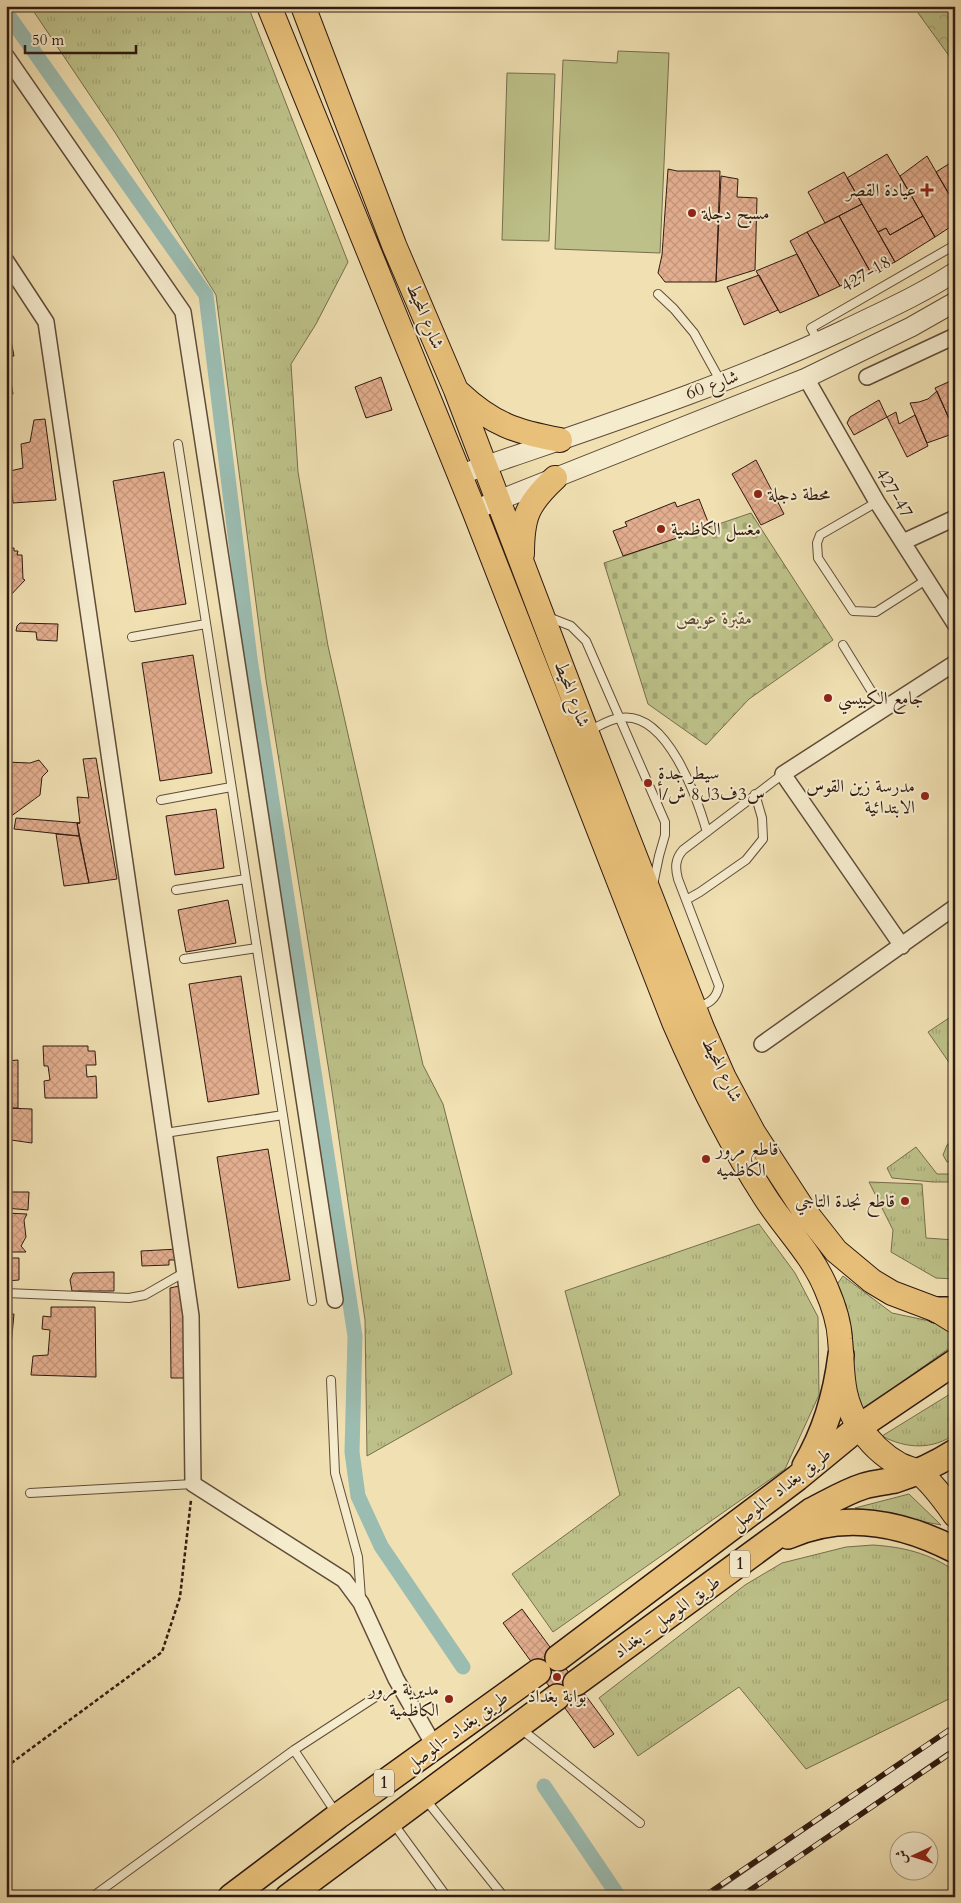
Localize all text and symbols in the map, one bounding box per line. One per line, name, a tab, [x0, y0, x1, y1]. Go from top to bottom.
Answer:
scale bar	[25, 22, 136, 54]
text: 50 m	[32, 30, 64, 50]
place label: عيادة القصر	[844, 178, 916, 203]
marker: عيادة القصر	[920, 183, 934, 197]
place label: مسبح دجلة	[701, 201, 770, 229]
marker: مسبح دجلة	[686, 207, 698, 219]
street label: 427-18	[836, 250, 896, 298]
street label: شارع المحيط	[398, 279, 450, 354]
street label: شارع 60	[682, 364, 743, 408]
street label: 427-47	[869, 463, 919, 523]
place label: محطة دجلة	[767, 482, 830, 507]
marker: محطة دجلة	[752, 488, 764, 500]
place label: مغسل الكاظمية	[671, 517, 761, 542]
marker: مغسل الكاظمية	[655, 523, 667, 535]
park label: مقبرة عويص	[675, 606, 753, 631]
street label: شارع المحيط	[546, 657, 596, 732]
place label: جامع الكبيسي	[838, 686, 923, 715]
marker: جامع الكبيسي	[822, 692, 834, 704]
place label: سيطر جدة س3ف3ل8 ش/أ	[658, 761, 765, 807]
place label: مدرسة زين القوس الابتدائية	[806, 774, 915, 820]
marker: سيطر جدة س3ف3ل8 ش/أ	[642, 777, 654, 789]
marker: مدرسة زين القوس الابتدائية	[919, 790, 931, 802]
street label: شارع المحيط	[694, 1033, 748, 1107]
place label: قاطع مرور الكاظميه	[714, 1137, 778, 1183]
marker: قاطع مرور الكاظميه	[700, 1153, 712, 1165]
place label: قاطع نجدة التاجي	[795, 1189, 895, 1217]
marker: قاطع نجدة التاجي	[899, 1195, 911, 1207]
street label: طريق بغداد -الموصل	[725, 1442, 837, 1536]
road number: 1	[730, 1550, 750, 1578]
street label: طريق الموصل - بغداد	[608, 1570, 726, 1664]
marker: بوابة بغداد	[551, 1671, 563, 1683]
place label: مديرية مرور الكاظمية	[367, 1677, 439, 1723]
place label: بوابة بغداد	[527, 1684, 587, 1709]
street label: طريق بغداد -الموصل	[400, 1685, 514, 1777]
marker: مديرية مرور الكاظمية	[443, 1693, 455, 1705]
road number: 1	[374, 1770, 394, 1796]
north arrow	[888, 1830, 938, 1880]
text: ش	[892, 1849, 911, 1864]

